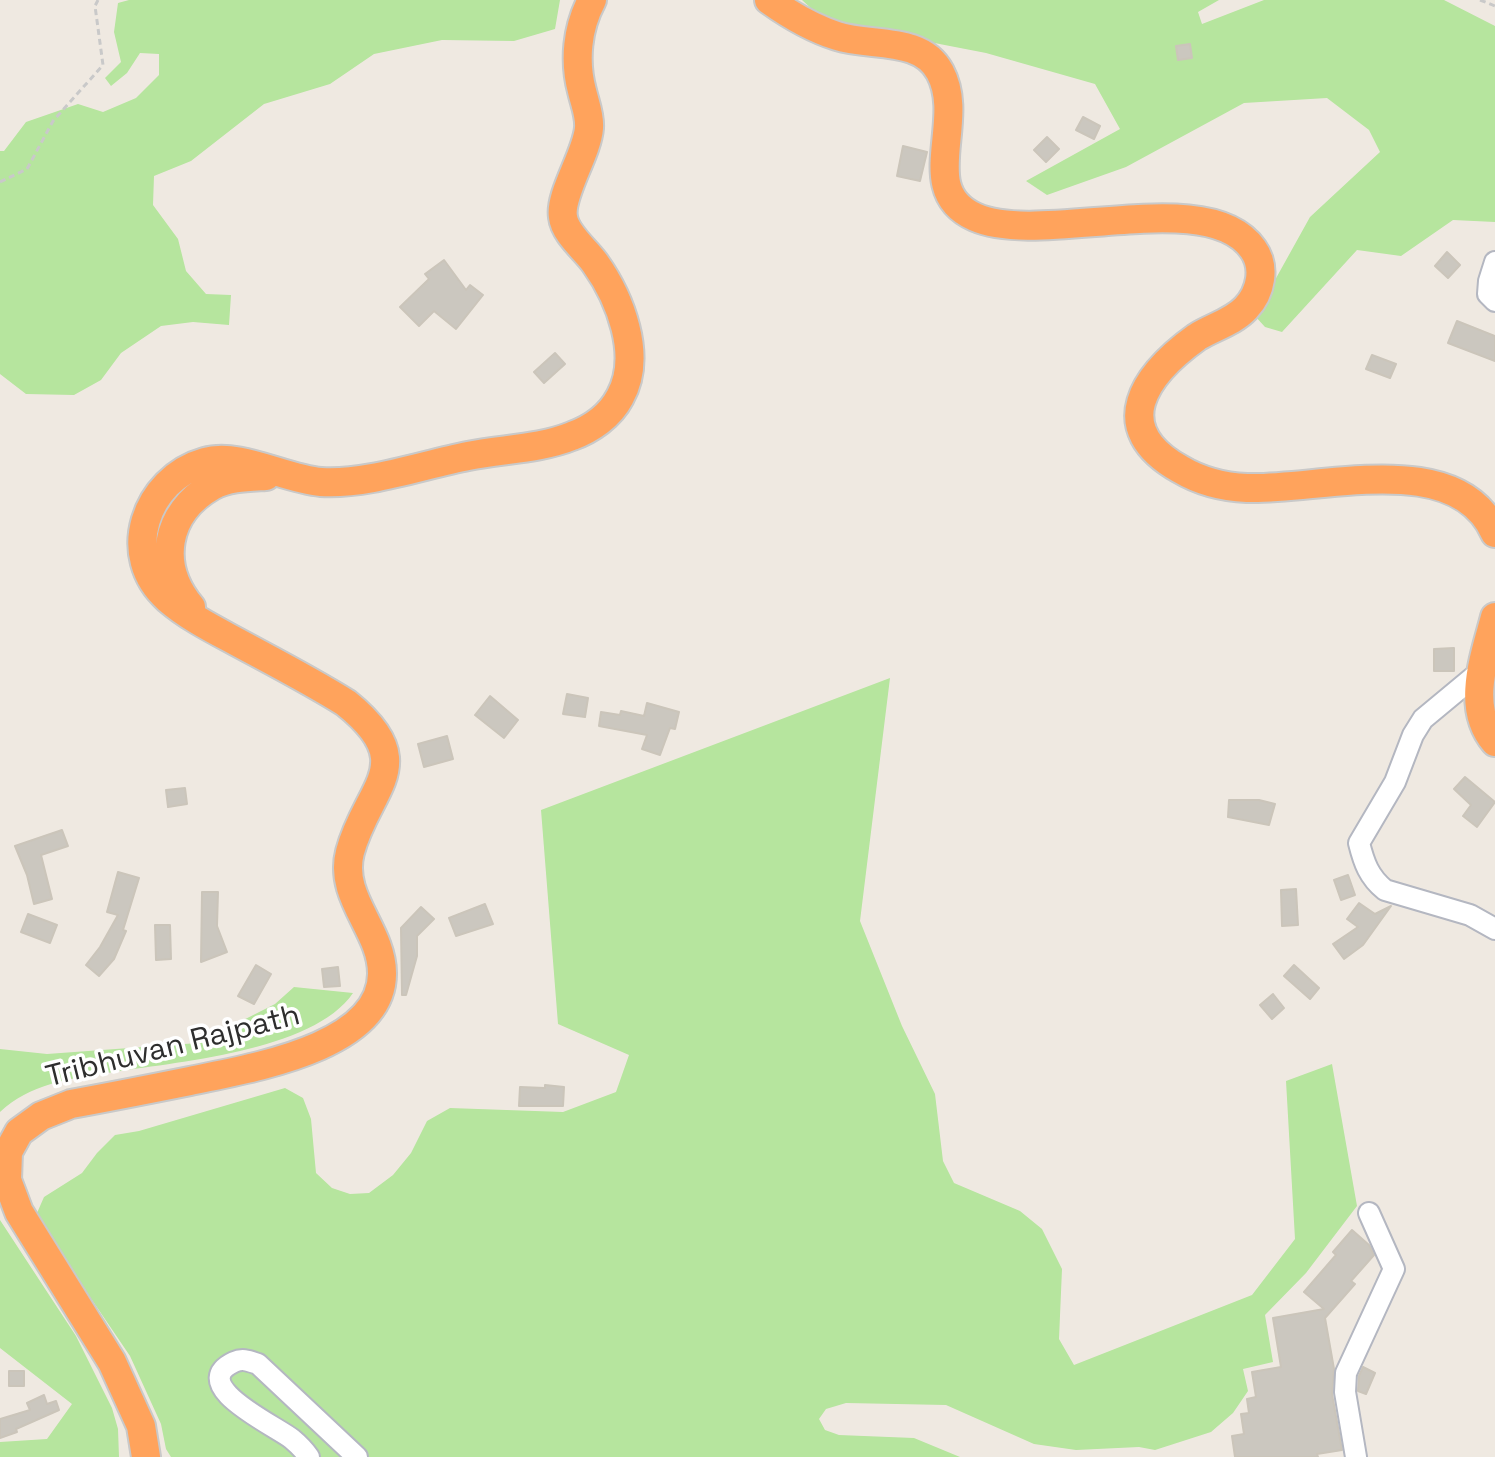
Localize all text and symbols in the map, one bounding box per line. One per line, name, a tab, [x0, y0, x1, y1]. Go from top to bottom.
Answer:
street label: Tribhuvan Rajpath	[42, 998, 304, 1096]

